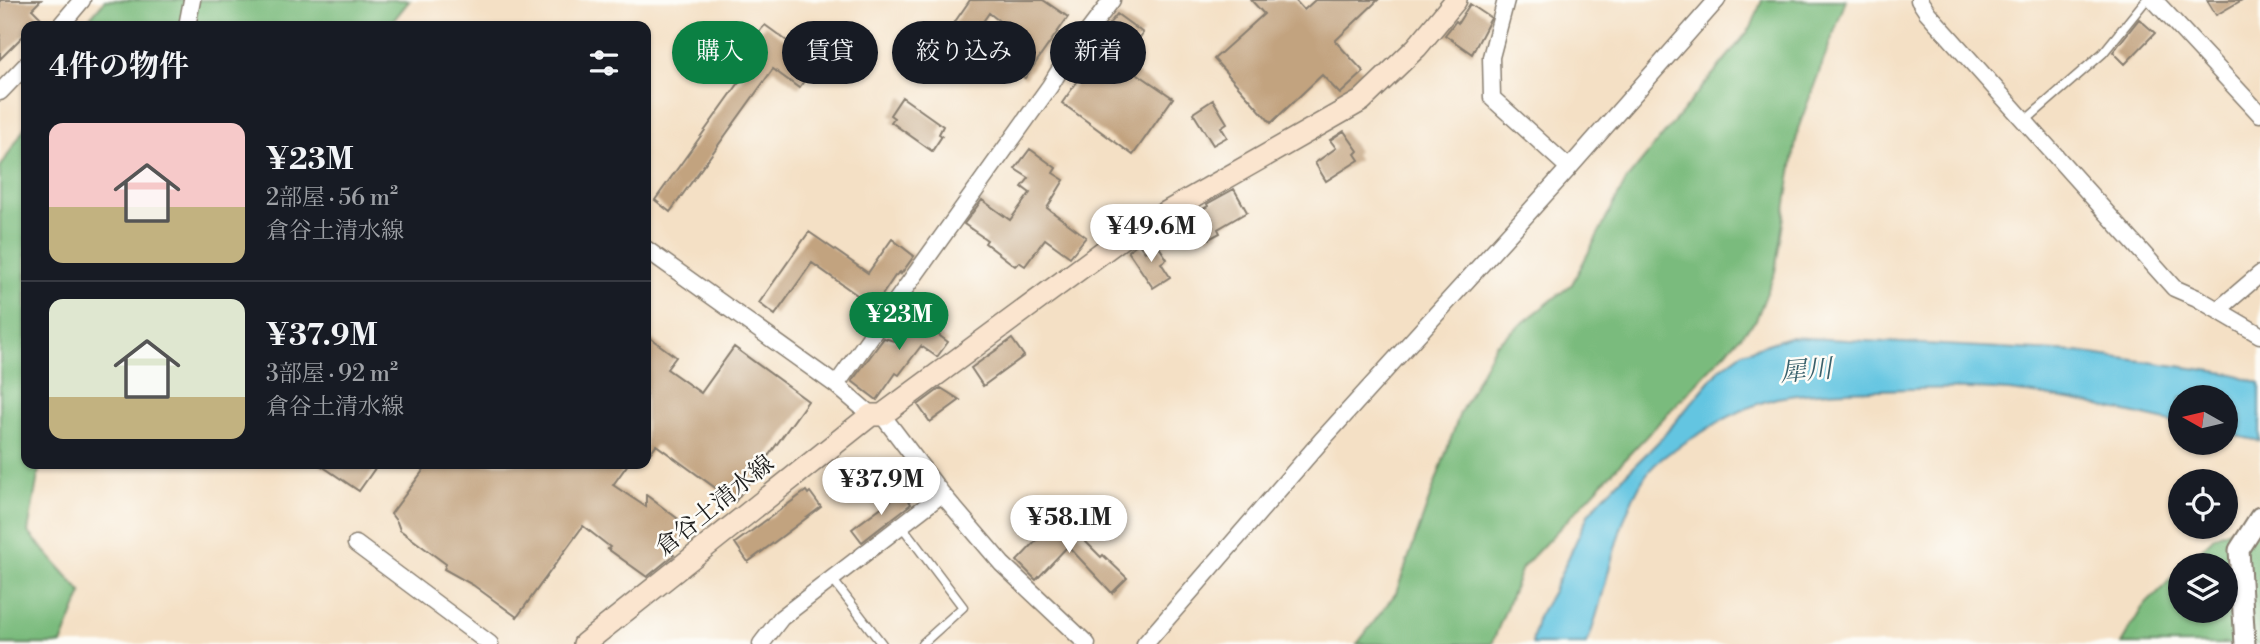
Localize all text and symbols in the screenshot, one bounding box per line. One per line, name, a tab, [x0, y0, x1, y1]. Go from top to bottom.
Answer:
chip: 購入	[672, 21, 768, 84]
chip: 賃貸	[782, 21, 878, 84]
chip: 絞り込み	[892, 21, 1036, 84]
chip: 新着	[1050, 21, 1146, 84]
icon: filters	[585, 44, 623, 82]
text: 4件の物件	[49, 48, 189, 86]
text: ¥23M	[266, 141, 354, 179]
icon: home	[105, 151, 189, 235]
text: 2部屋 · 56 m²	[266, 184, 398, 212]
pin: ¥49.6M	[1094, 204, 1208, 264]
text: ¥49.6M	[1106, 213, 1196, 241]
text: 倉谷土清水線	[266, 217, 404, 245]
pin: ¥23M	[858, 292, 940, 352]
text: ¥23M	[865, 301, 933, 329]
text: ¥37.9M	[266, 317, 378, 355]
icon: home	[105, 327, 189, 411]
water label: 犀川	[1779, 353, 1836, 389]
text: 3部屋 · 92 m²	[266, 360, 398, 388]
north arrow	[2168, 385, 2238, 455]
map controls	[2168, 385, 2238, 623]
text: 倉谷土清水線	[266, 393, 404, 421]
street label: 倉谷土清水線	[650, 449, 780, 563]
pin: ¥37.9M	[824, 458, 938, 517]
text: ¥37.9M	[838, 466, 924, 494]
button: locate	[2168, 469, 2238, 539]
pin: ¥58.1M	[1012, 496, 1126, 555]
text: ¥58.1M	[1026, 504, 1112, 532]
button: layers	[2168, 553, 2238, 623]

